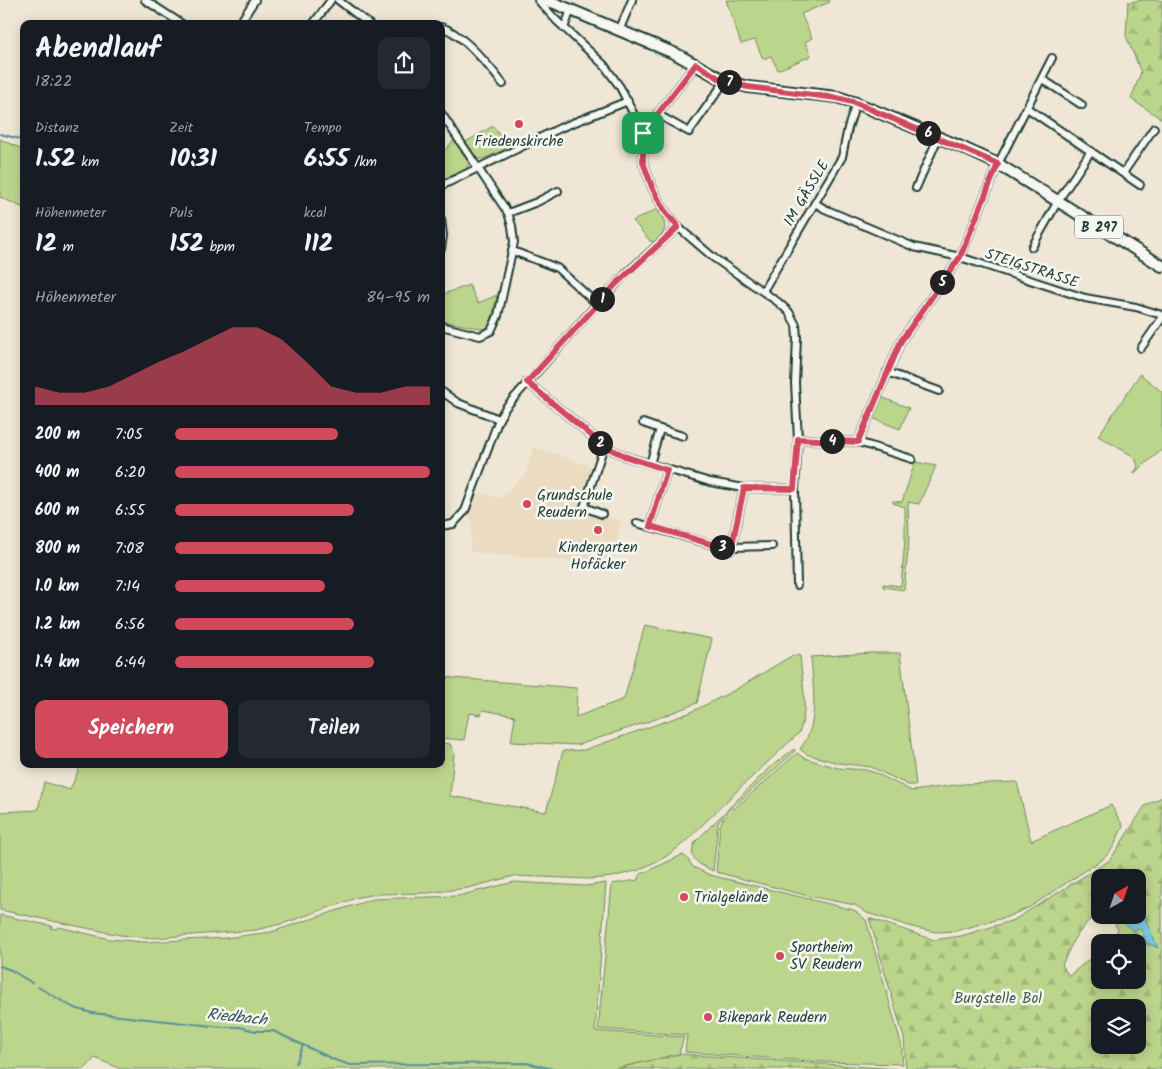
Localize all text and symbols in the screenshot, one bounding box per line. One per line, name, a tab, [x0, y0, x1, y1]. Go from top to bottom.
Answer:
text: Abendlauf	[35, 27, 160, 72]
button: share	[378, 37, 430, 89]
text: 18:22	[35, 69, 72, 94]
pin: 7	[716, 70, 742, 94]
text: 7	[726, 71, 733, 93]
pin	[622, 112, 664, 154]
text: Distanz	[35, 117, 79, 139]
text: Zeit	[169, 117, 193, 139]
text: Tempo	[304, 117, 342, 139]
marker: Friedenskirche	[513, 118, 525, 130]
icon: arrive	[629, 119, 657, 147]
pin: 6	[916, 120, 940, 146]
text: 6	[925, 122, 932, 144]
place label: Friedenskirche	[475, 130, 564, 154]
text: 1.52	[35, 139, 76, 179]
text: 10:31	[169, 139, 217, 179]
text: 6:55	[304, 139, 349, 179]
text: km	[76, 151, 99, 173]
text: /km	[349, 151, 377, 173]
street label: IM GÄSSLE	[778, 155, 837, 231]
text: Höhenmeter	[35, 202, 106, 224]
text: Puls	[169, 202, 193, 224]
text: kcal	[304, 202, 326, 224]
road number: B 297	[1075, 216, 1123, 238]
text: 12	[35, 224, 57, 264]
text: 152	[169, 224, 204, 264]
text: 112	[304, 224, 333, 264]
text: m	[57, 236, 74, 258]
text: bpm	[204, 236, 235, 258]
street label: STEIGSTRASSE	[982, 243, 1083, 296]
pin: 5	[930, 270, 954, 294]
text: 5	[939, 271, 946, 293]
text: Höhenmeter	[35, 285, 116, 310]
text: 84–95 m	[366, 285, 430, 310]
pin: 1	[590, 286, 614, 312]
text: 1	[600, 288, 605, 310]
text: 200 m	[35, 422, 80, 447]
text: 7:05	[115, 422, 143, 447]
pin: 4	[820, 428, 844, 454]
pin: 2	[588, 430, 612, 456]
text: 4	[829, 430, 836, 452]
text: 2	[596, 432, 605, 454]
text: 400 m	[35, 460, 79, 485]
text: 6:20	[115, 460, 145, 485]
place label: Grundschule Reudern	[537, 484, 613, 525]
text: 600 m	[35, 498, 79, 523]
text: 6:55	[115, 498, 145, 523]
marker: Grundschule Reudern	[521, 498, 533, 510]
marker: Kindergarten Hofäcker	[592, 524, 604, 536]
pin: 3	[710, 534, 734, 560]
text: 800 m	[35, 536, 80, 561]
text: 7:08	[115, 536, 144, 561]
place label: Kindergarten Hofäcker	[558, 536, 638, 577]
text: 3	[719, 536, 726, 558]
text: 1.0 km	[35, 574, 79, 599]
text: 7:14	[115, 574, 140, 599]
text: 1.2 km	[35, 612, 80, 637]
text: 6:56	[115, 612, 145, 637]
text: 1.4 km	[35, 650, 80, 675]
text: 6:44	[115, 650, 145, 675]
button: Speichern	[35, 700, 228, 758]
button: Teilen	[238, 700, 430, 758]
north arrow	[1091, 869, 1146, 924]
map controls	[1091, 869, 1146, 1054]
place label: Trialgelände	[694, 886, 768, 910]
marker: Trialgelände	[678, 891, 690, 903]
button: locate	[1091, 934, 1146, 989]
place label: Sportheim SV Reudern	[790, 936, 862, 977]
marker: Sportheim SV Reudern	[774, 950, 786, 962]
park label: Burgstelle Bol	[954, 987, 1042, 1011]
button: layers	[1091, 999, 1146, 1054]
water label: Riedbach	[206, 1002, 269, 1033]
place label: Bikepark Reudern	[718, 1006, 827, 1030]
marker: Bikepark Reudern	[702, 1011, 714, 1023]

